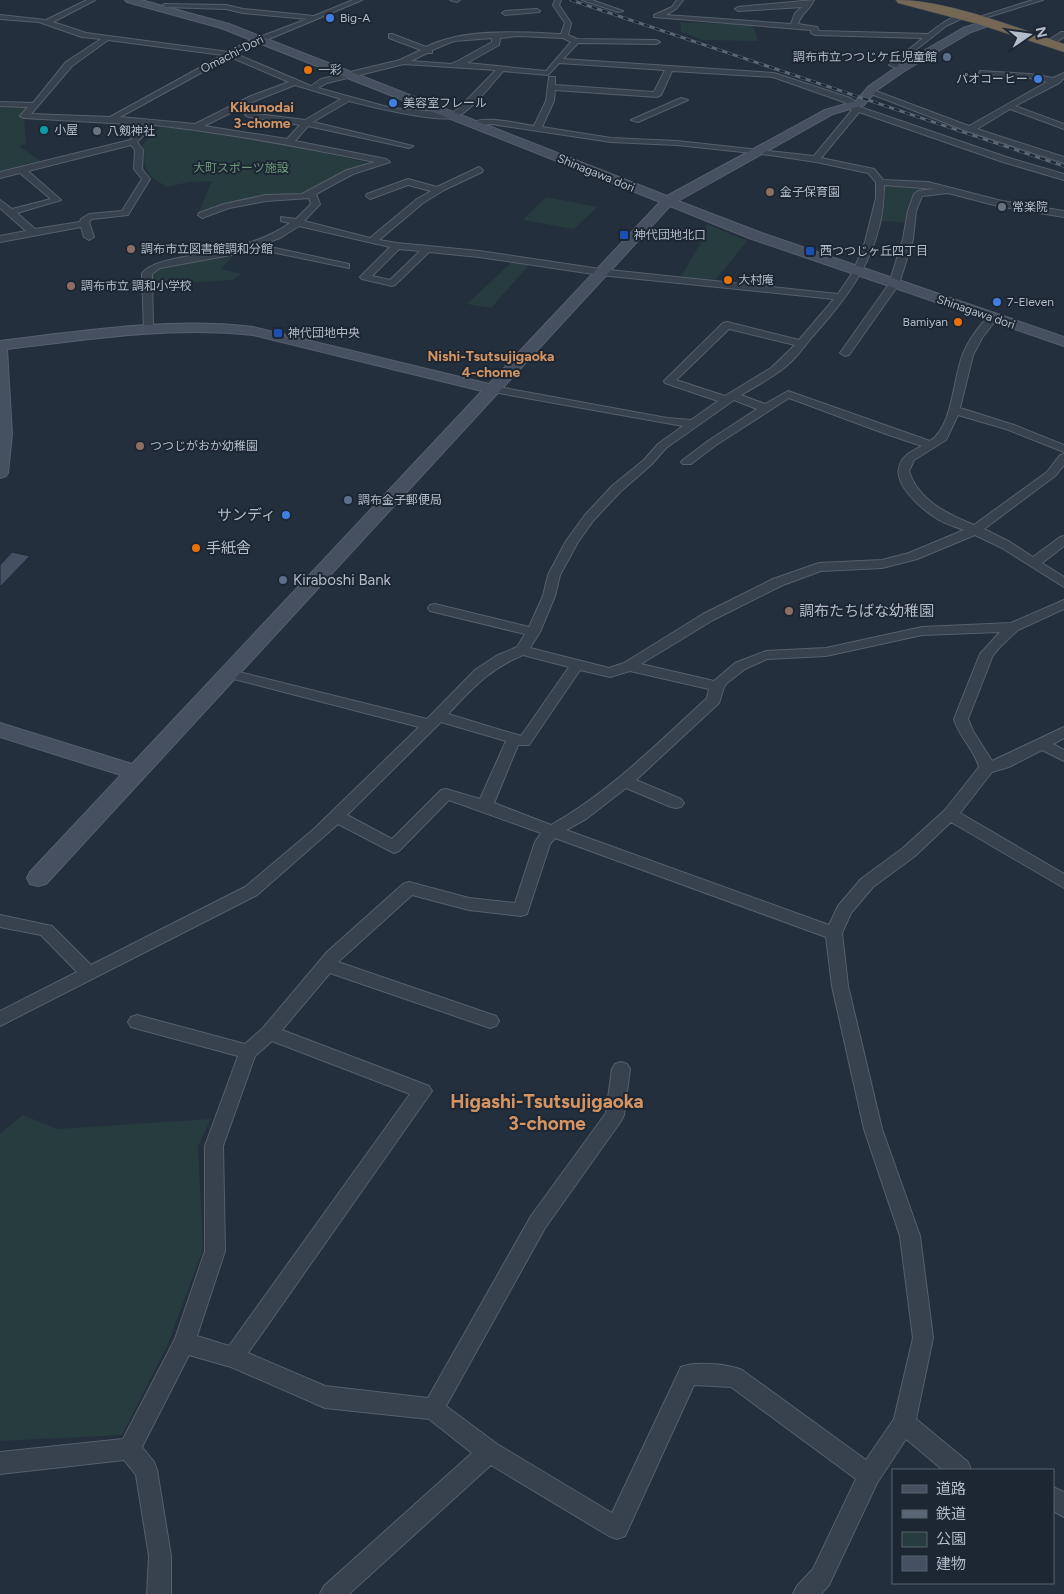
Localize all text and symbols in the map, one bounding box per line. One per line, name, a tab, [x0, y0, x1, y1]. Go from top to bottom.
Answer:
north arrow	[1004, 10, 1054, 60]
place label: Big-A	[340, 11, 370, 25]
marker: Big-A	[324, 12, 336, 24]
text: N	[1032, 25, 1051, 39]
street label: Omachi-Dori	[198, 32, 266, 76]
place label: 調布市立つつじケ丘児童館	[793, 50, 937, 64]
marker: 調布市立つつじケ丘児童館	[941, 51, 953, 63]
place label: 一彩	[318, 63, 342, 77]
marker: 一彩	[302, 64, 314, 76]
place label: パオコーヒー	[956, 72, 1028, 86]
marker: パオコーヒー	[1032, 73, 1044, 85]
place label: 美容室フレール	[403, 96, 487, 110]
marker: 美容室フレール	[387, 97, 399, 109]
district label: Kikunodai 3-chome	[230, 99, 294, 132]
place label: 小屋	[54, 123, 78, 137]
marker: 小屋	[38, 124, 50, 136]
place label: 八剱神社	[107, 124, 155, 138]
marker: 八剱神社	[91, 125, 103, 137]
street label: Shinagawa dori	[555, 151, 637, 195]
park label: 大町スポーツ施設	[193, 161, 289, 175]
place label: 金子保育園	[780, 185, 840, 199]
marker: 金子保育園	[764, 186, 776, 198]
place label: 常楽院	[1012, 200, 1048, 214]
marker: 常楽院	[996, 201, 1008, 213]
place label: 神代団地北口	[634, 228, 706, 242]
marker: 神代団地北口	[618, 229, 630, 241]
place label: 調布市立図書館調和分館	[141, 242, 273, 256]
marker: 調布市立図書館調和分館	[125, 243, 137, 255]
place label: 西つつじヶ丘四丁目	[820, 244, 928, 258]
marker: 西つつじヶ丘四丁目	[804, 245, 816, 257]
place label: 大村庵	[738, 273, 774, 287]
marker: 大村庵	[722, 274, 734, 286]
place label: 調布市立 調和小学校	[81, 279, 192, 293]
marker: 調布市立 調和小学校	[65, 280, 77, 292]
street label: Shinagawa dori	[935, 292, 1017, 332]
place label: 7-Eleven	[1007, 295, 1054, 309]
marker: 7-Eleven	[991, 296, 1003, 308]
place label: Bamiyan	[903, 315, 948, 329]
marker: Bamiyan	[952, 316, 964, 328]
place label: 神代団地中央	[288, 326, 360, 340]
marker: 神代団地中央	[272, 327, 284, 339]
district label: Nishi-Tsutsujigaoka 4-chome	[428, 348, 554, 381]
place label: つつじがおか幼稚園	[150, 439, 258, 453]
marker: つつじがおか幼稚園	[134, 440, 146, 452]
place label: 調布金子郵便局	[358, 493, 442, 507]
marker: 調布金子郵便局	[342, 494, 354, 506]
place label: サンディ	[217, 506, 276, 524]
marker: サンディ	[280, 509, 292, 521]
place label: 手紙舎	[206, 539, 251, 557]
marker: 手紙舎	[190, 542, 202, 554]
place label: Kiraboshi Bank	[293, 571, 392, 589]
marker: Kiraboshi Bank	[277, 574, 289, 586]
place label: 調布たちばな幼稚園	[799, 602, 934, 620]
marker: 調布たちばな幼稚園	[783, 605, 795, 617]
district label: Higashi-Tsutsujigaoka 3-chome	[450, 1090, 644, 1135]
legend	[892, 1469, 1054, 1584]
text: 道路	[936, 1480, 966, 1498]
text: 鉄道	[936, 1505, 966, 1523]
text: 公園	[936, 1530, 966, 1548]
text: 建物	[936, 1555, 966, 1573]

